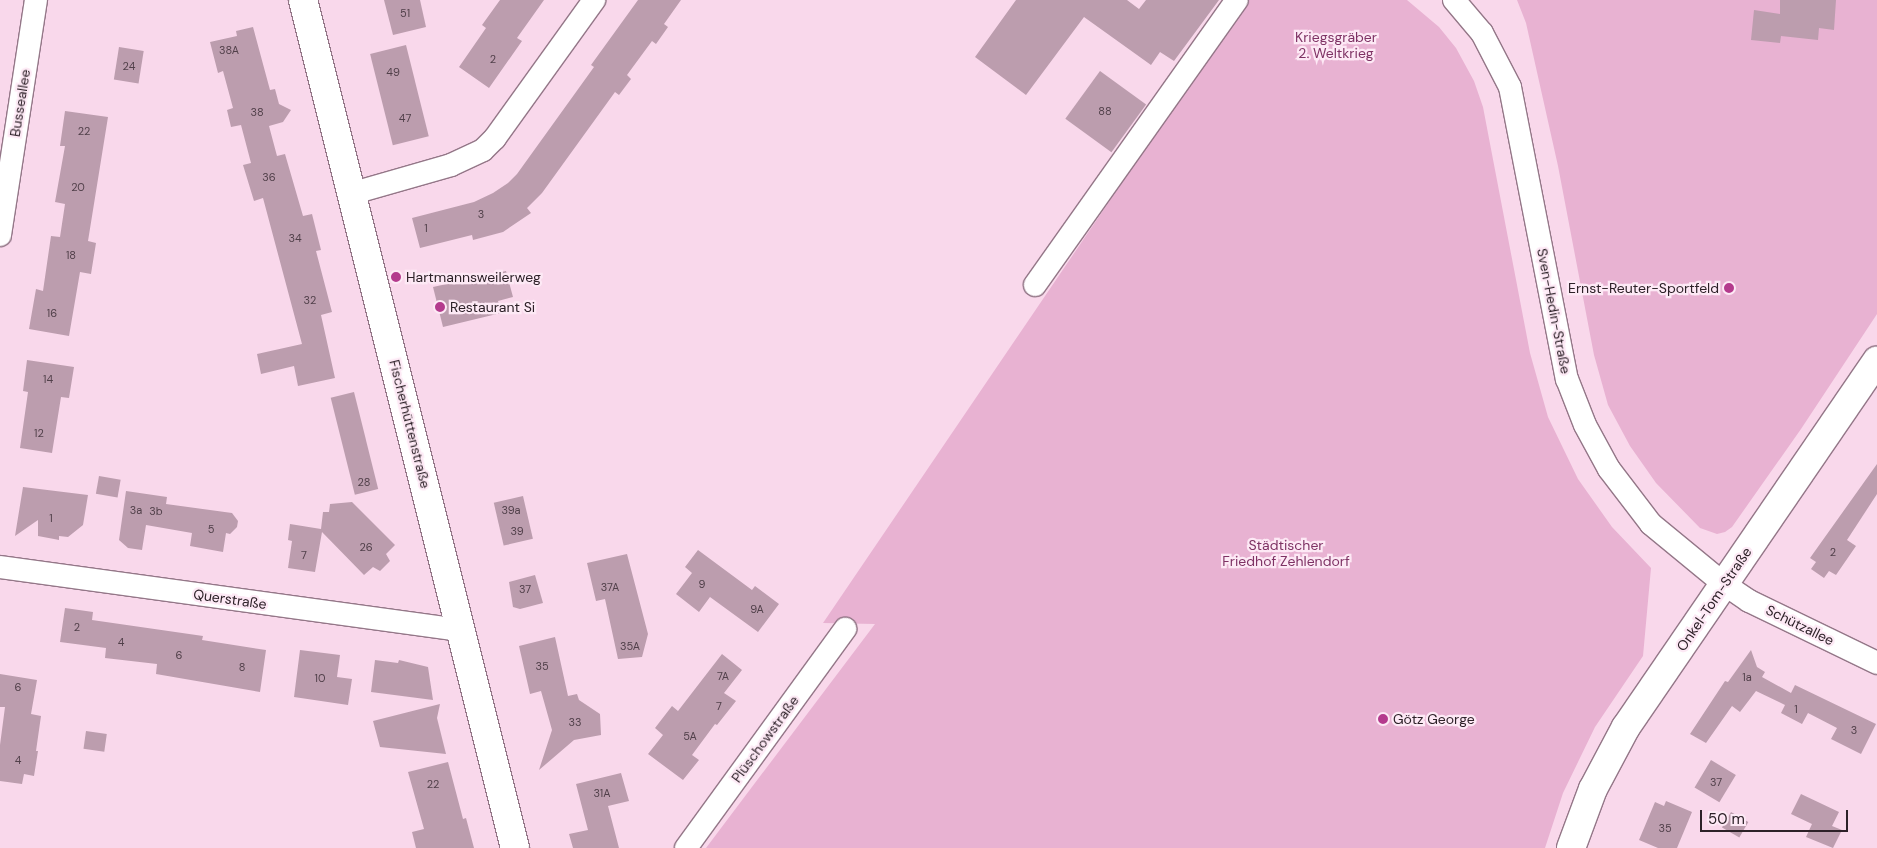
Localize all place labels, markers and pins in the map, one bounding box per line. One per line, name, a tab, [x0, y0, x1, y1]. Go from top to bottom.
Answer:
place label: Hartmannsweilerweg	[406, 269, 541, 285]
marker: Hartmannsweilerweg	[390, 271, 402, 283]
place label: Ernst-Reuter-Sportfeld	[1568, 280, 1719, 296]
marker: Ernst-Reuter-Sportfeld	[1723, 282, 1735, 294]
place label: Restaurant Si	[450, 299, 535, 315]
marker: Restaurant Si	[434, 301, 446, 313]
place label: Götz George	[1393, 711, 1475, 727]
marker: Götz George	[1377, 713, 1389, 725]

